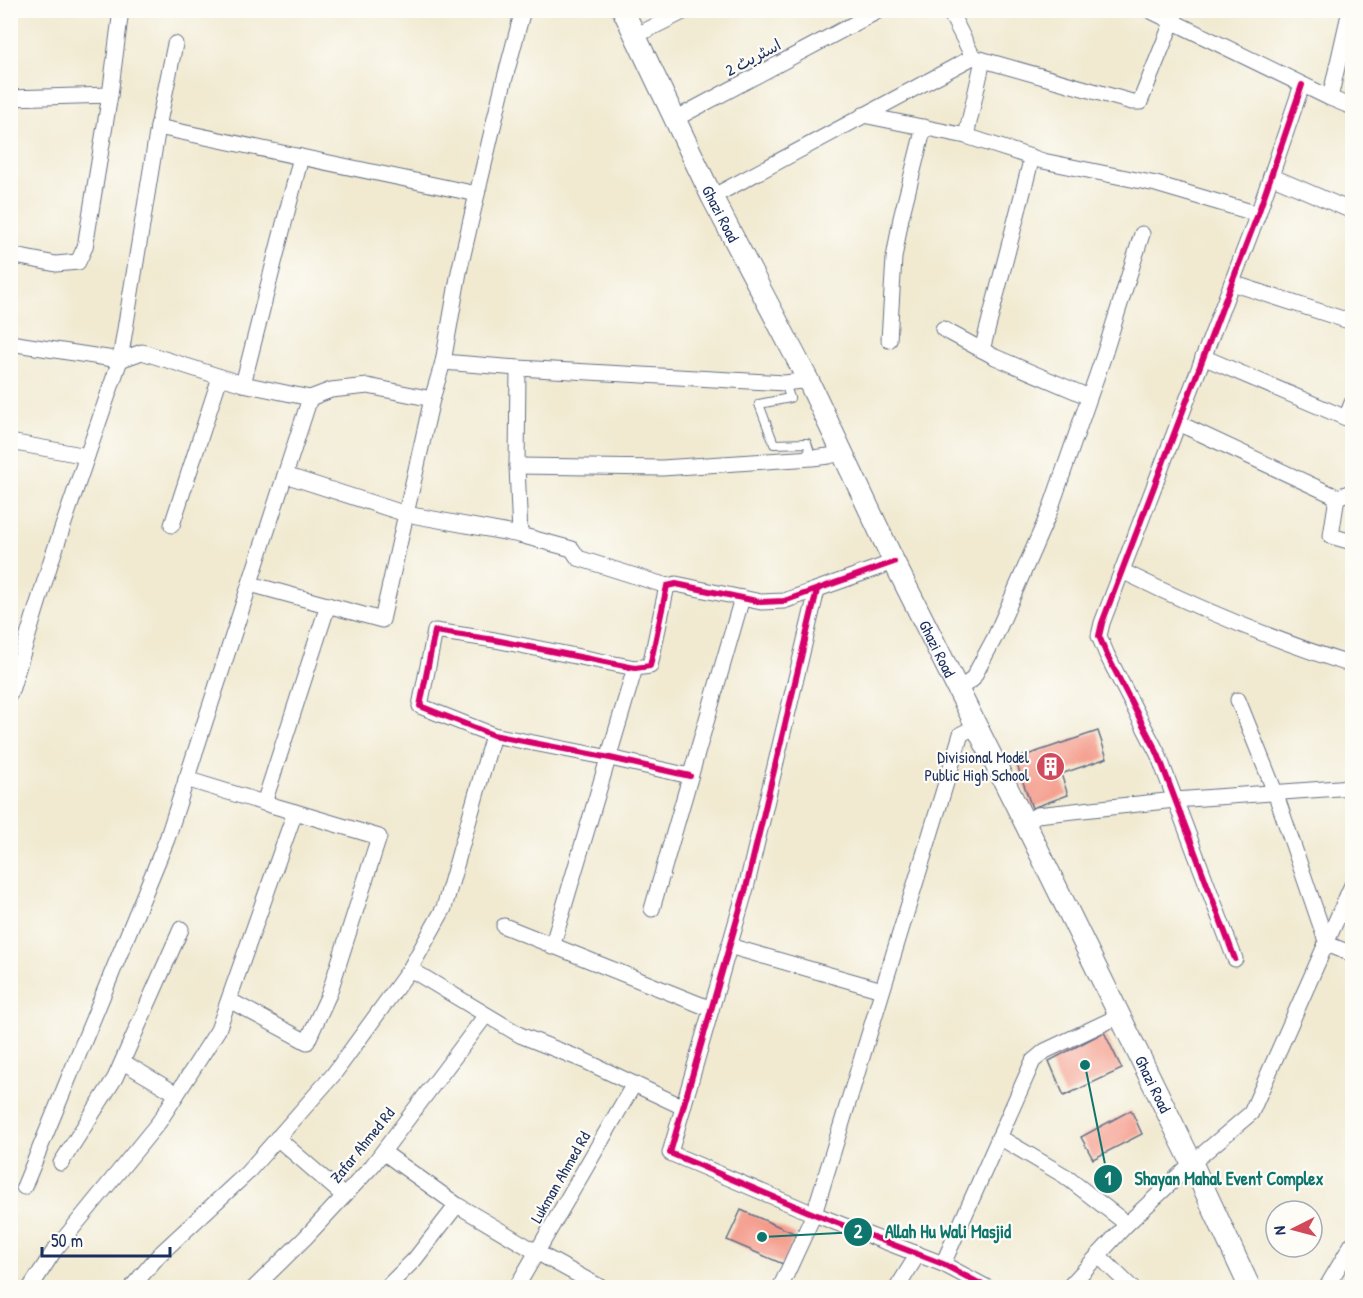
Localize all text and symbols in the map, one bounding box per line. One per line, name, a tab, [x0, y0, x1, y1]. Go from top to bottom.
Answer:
street label: اسٹریٹ 2	[721, 33, 785, 81]
street label: Ghazi Road	[697, 182, 745, 246]
street label: Ghazi Road	[914, 616, 961, 681]
place label: Divisional Model Public High School	[925, 746, 1030, 786]
building icon: Divisional Model Public High School	[1034, 750, 1066, 782]
street label: Ghazi Road	[1130, 1052, 1177, 1116]
street label: Zafar Ahmed Rd	[325, 1103, 399, 1187]
street label: Lukman Ahmed Rd	[525, 1127, 595, 1227]
callout: Shayan Mahal Event Complex	[1093, 1161, 1336, 1197]
text: 1	[1105, 1166, 1112, 1191]
text: Shayan Mahal Event Complex	[1135, 1166, 1324, 1192]
north arrow	[1264, 1199, 1324, 1259]
callout: Allah Hu Wali Masjid	[843, 1214, 1023, 1250]
text: 2	[854, 1219, 863, 1244]
text: Allah Hu Wali Masjid	[885, 1219, 1011, 1244]
scale bar	[42, 1220, 170, 1258]
text: N	[1268, 1225, 1290, 1236]
text: 50 m	[51, 1228, 83, 1253]

